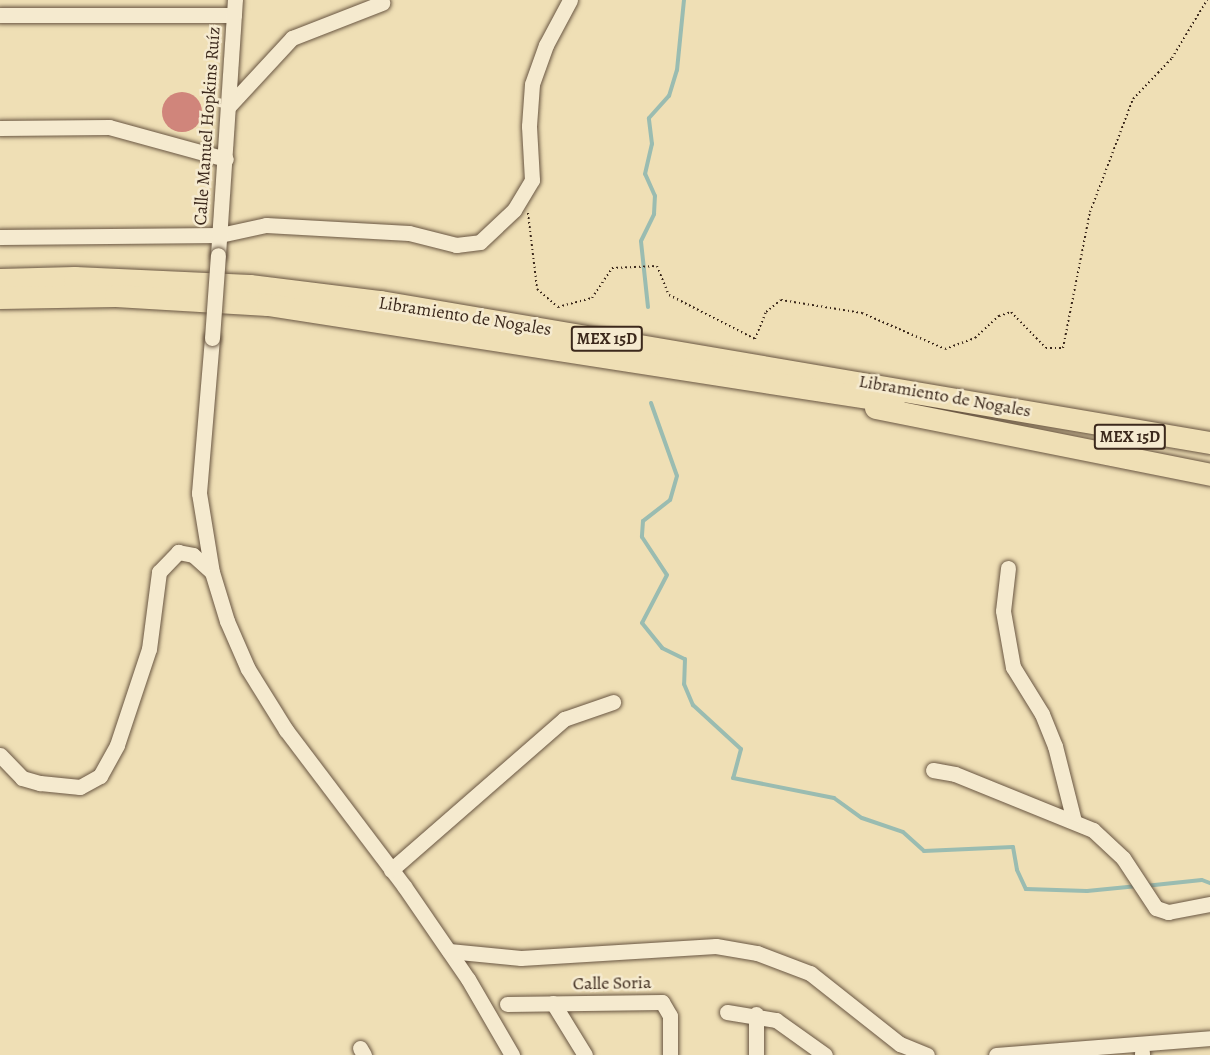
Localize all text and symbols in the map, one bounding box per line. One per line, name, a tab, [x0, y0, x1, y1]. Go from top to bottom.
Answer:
street label: Calle Manuel Hopkins Ruíz	[189, 26, 225, 226]
street label: Libramiento de Nogales	[377, 292, 553, 340]
road number: MEX 15D	[570, 326, 644, 352]
street label: Libramiento de Nogales	[857, 370, 1033, 422]
road number: MEX 15D	[1092, 424, 1168, 450]
street label: Calle Soria	[573, 972, 651, 994]

